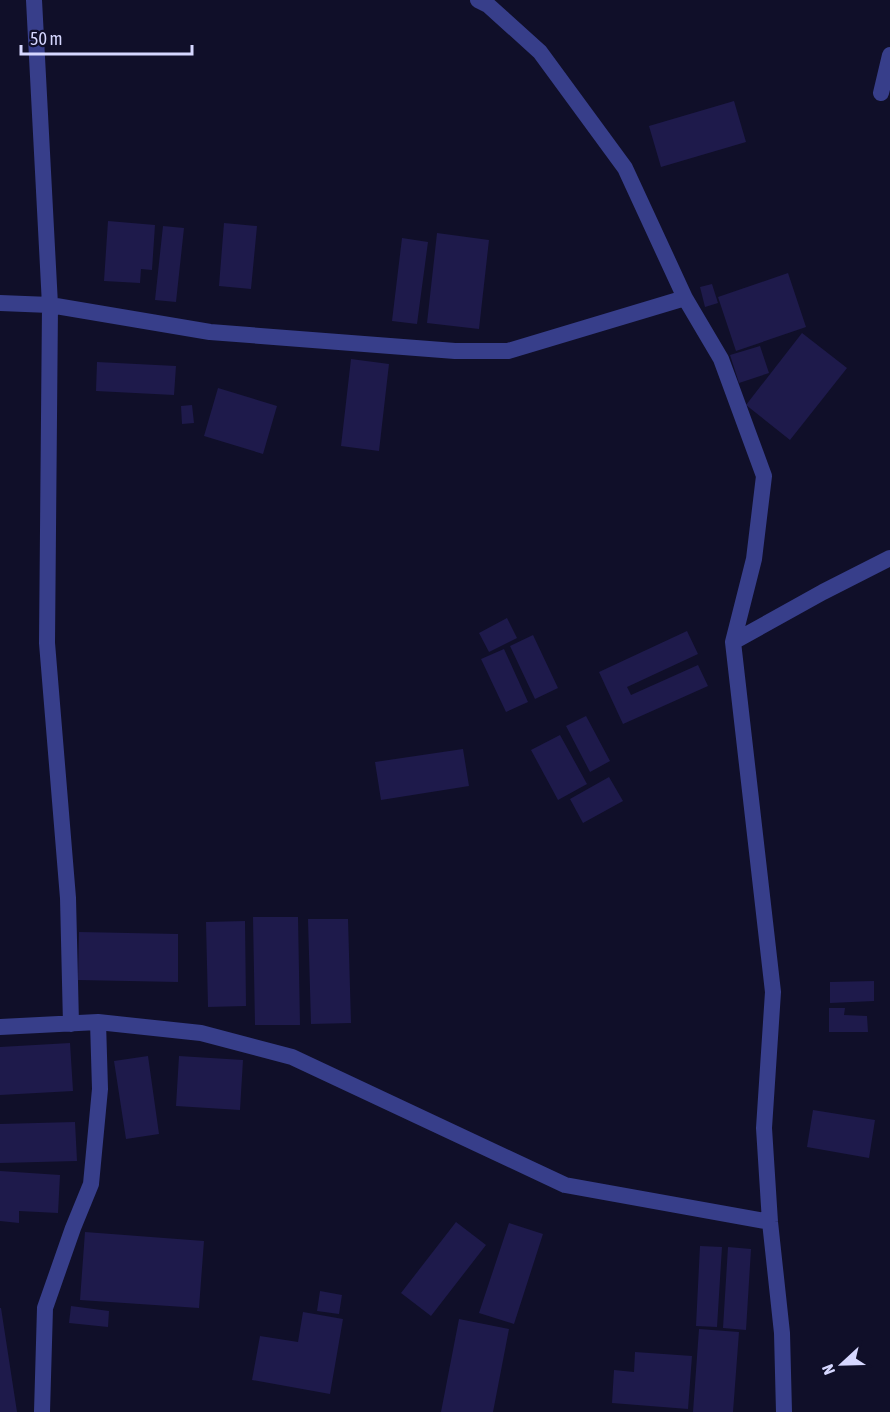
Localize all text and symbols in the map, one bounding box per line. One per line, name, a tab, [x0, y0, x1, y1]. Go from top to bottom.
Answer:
scale bar	[21, 18, 192, 56]
text: 50 m	[30, 28, 62, 49]
north arrow	[812, 1334, 872, 1394]
text: N	[818, 1362, 838, 1377]

